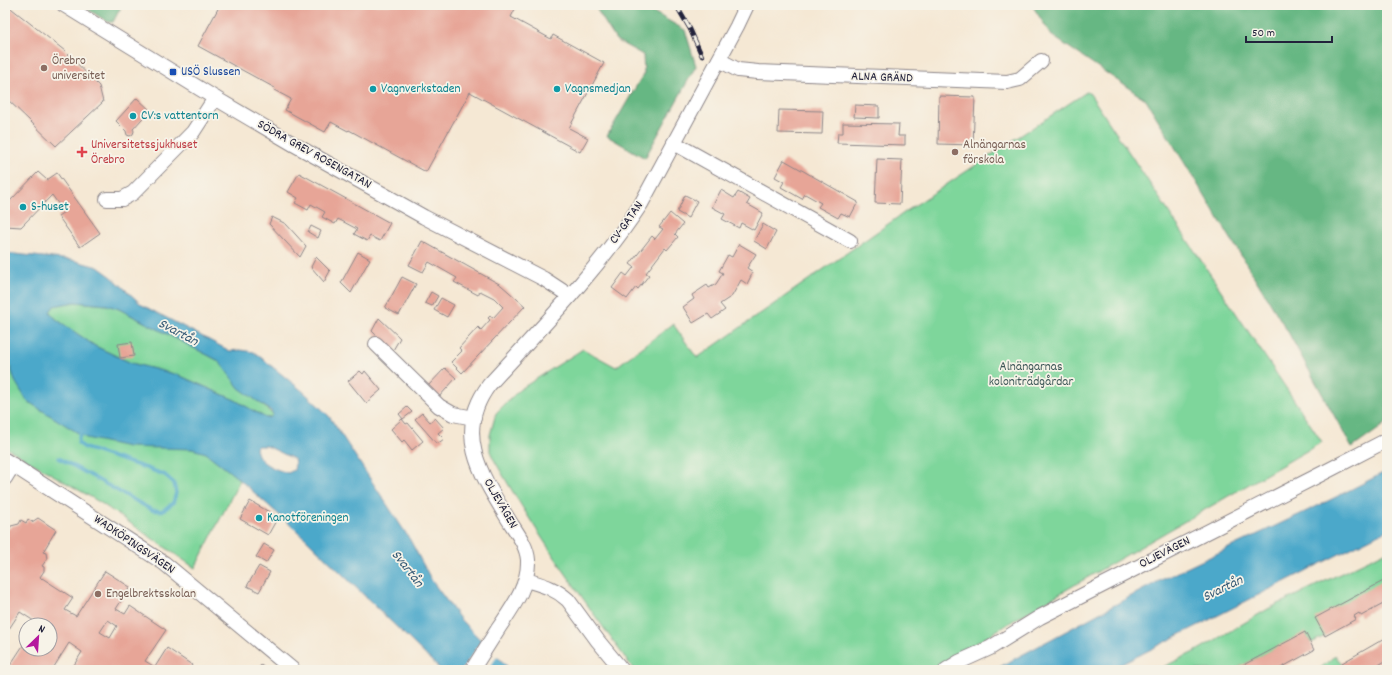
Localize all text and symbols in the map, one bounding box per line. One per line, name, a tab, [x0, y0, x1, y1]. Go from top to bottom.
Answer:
scale bar	[1246, 18, 1332, 44]
text: 50 m	[1252, 25, 1275, 42]
place label: Örebro universitet	[52, 52, 105, 86]
marker: Örebro universitet	[39, 63, 49, 73]
place label: USÖ Slussen	[181, 63, 240, 82]
marker: USÖ Slussen	[168, 67, 178, 77]
street label: ALNA GRÄND	[851, 67, 913, 89]
place label: Vagnverkstaden	[381, 80, 461, 99]
place label: Vagnsmedjan	[565, 80, 631, 99]
marker: Vagnverkstaden	[368, 84, 378, 94]
marker: Vagnsmedjan	[552, 84, 562, 94]
place label: CV:s vattentorn	[141, 107, 219, 126]
marker: CV:s vattentorn	[128, 111, 138, 121]
street label: SÖDRA GREV ROSENGATAN	[253, 116, 375, 194]
place label: Universitetssjukhuset Örebro	[91, 136, 198, 170]
place label: Alnängarnas förskola	[963, 136, 1026, 170]
marker: Universitetssjukhuset Örebro	[76, 146, 88, 158]
marker: Alnängarnas förskola	[950, 147, 960, 157]
place label: S-huset	[31, 198, 69, 217]
street label: CV-GATAN	[605, 198, 649, 248]
marker: S-huset	[18, 202, 28, 212]
water label: Svartån	[155, 314, 202, 352]
park label: Alnängarnas koloniträdgårdar	[989, 358, 1073, 392]
street label: OLJEVÄGEN	[478, 475, 522, 533]
place label: Kanotföreningen	[267, 509, 348, 528]
street label: WADKÖPINGSVÄGEN	[89, 511, 179, 579]
marker: Kanotföreningen	[254, 513, 264, 523]
street label: OLJEVÄGEN	[1136, 532, 1194, 574]
water label: Svartån	[386, 546, 428, 592]
water label: Svartån	[1200, 570, 1247, 607]
place label: Engelbrektsskolan	[106, 585, 196, 604]
marker: Engelbrektsskolan	[93, 589, 103, 599]
north arrow	[18, 617, 58, 657]
text: N	[36, 621, 48, 638]

